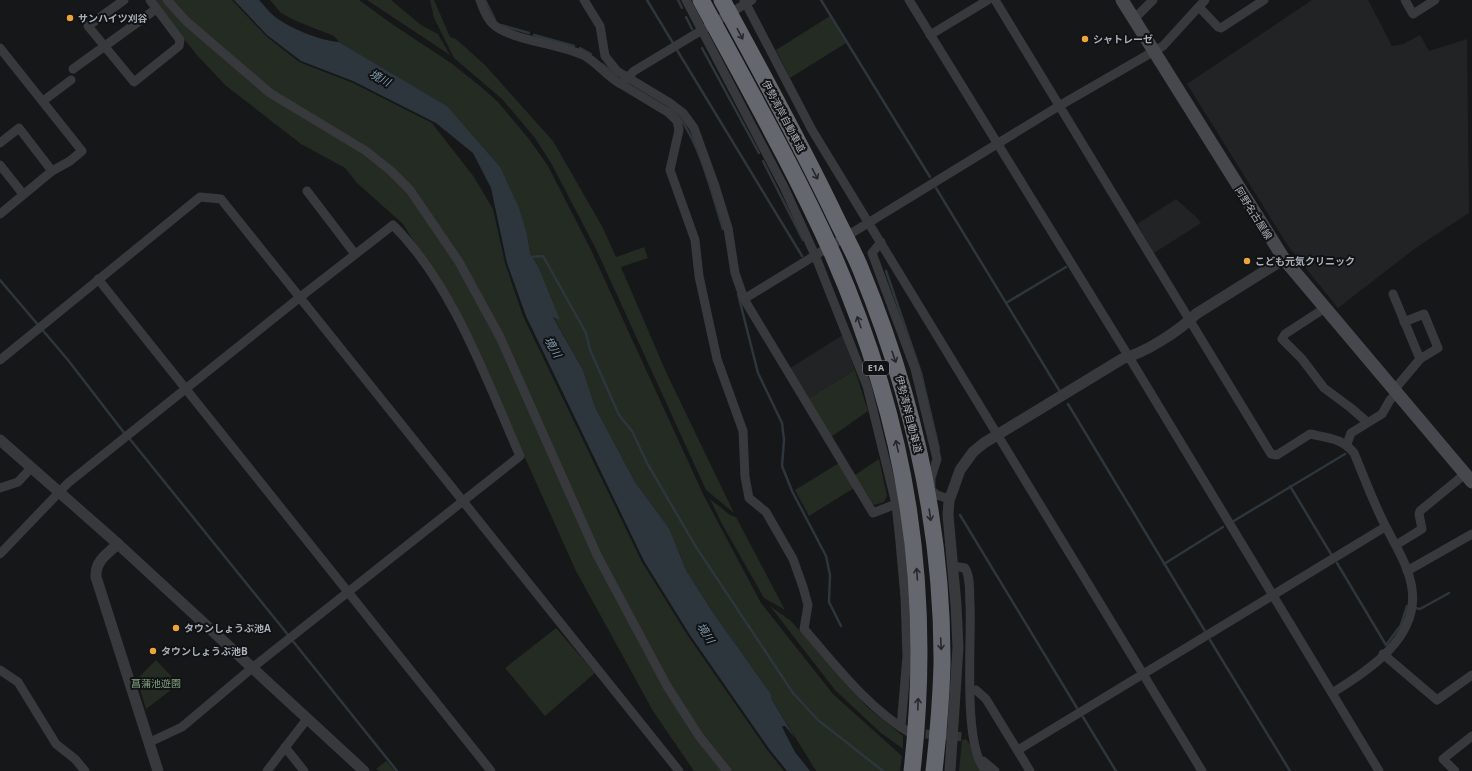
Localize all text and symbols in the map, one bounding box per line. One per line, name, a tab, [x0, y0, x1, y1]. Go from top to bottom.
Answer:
place label: サンハイツ刈谷	[78, 11, 148, 25]
marker: サンハイツ刈谷	[65, 13, 75, 23]
one-way arrow	[737, 28, 745, 40]
place label: シャトレーゼ	[1093, 32, 1153, 46]
marker: シャトレーゼ	[1080, 34, 1090, 44]
water label: 境川	[367, 66, 394, 90]
street label: 伊勢湾岸自動車道	[759, 77, 809, 155]
one-way arrow	[812, 167, 819, 179]
street label: 阿野名古屋線	[1232, 184, 1276, 242]
place label: こども元気クリニック	[1255, 254, 1355, 268]
marker: こども元気クリニック	[1242, 256, 1252, 266]
one-way arrow	[855, 316, 863, 328]
water label: 境川	[541, 333, 566, 361]
one-way arrow	[890, 351, 898, 363]
road number: E1A	[863, 361, 889, 375]
street label: 伊勢湾岸自動車道	[893, 373, 925, 455]
one-way arrow	[893, 440, 901, 453]
one-way arrow	[926, 508, 934, 521]
one-way arrow	[913, 568, 920, 581]
water label: 境川	[694, 619, 719, 647]
place label: タウンしょうぶ池A	[184, 621, 271, 635]
marker: タウンしょうぶ池A	[171, 623, 181, 633]
one-way arrow	[937, 637, 944, 650]
place label: タウンしょうぶ池B	[161, 644, 248, 658]
marker: タウンしょうぶ池B	[148, 646, 158, 656]
park label: 菖蒲池遊園	[131, 676, 181, 690]
one-way arrow	[914, 698, 922, 711]

